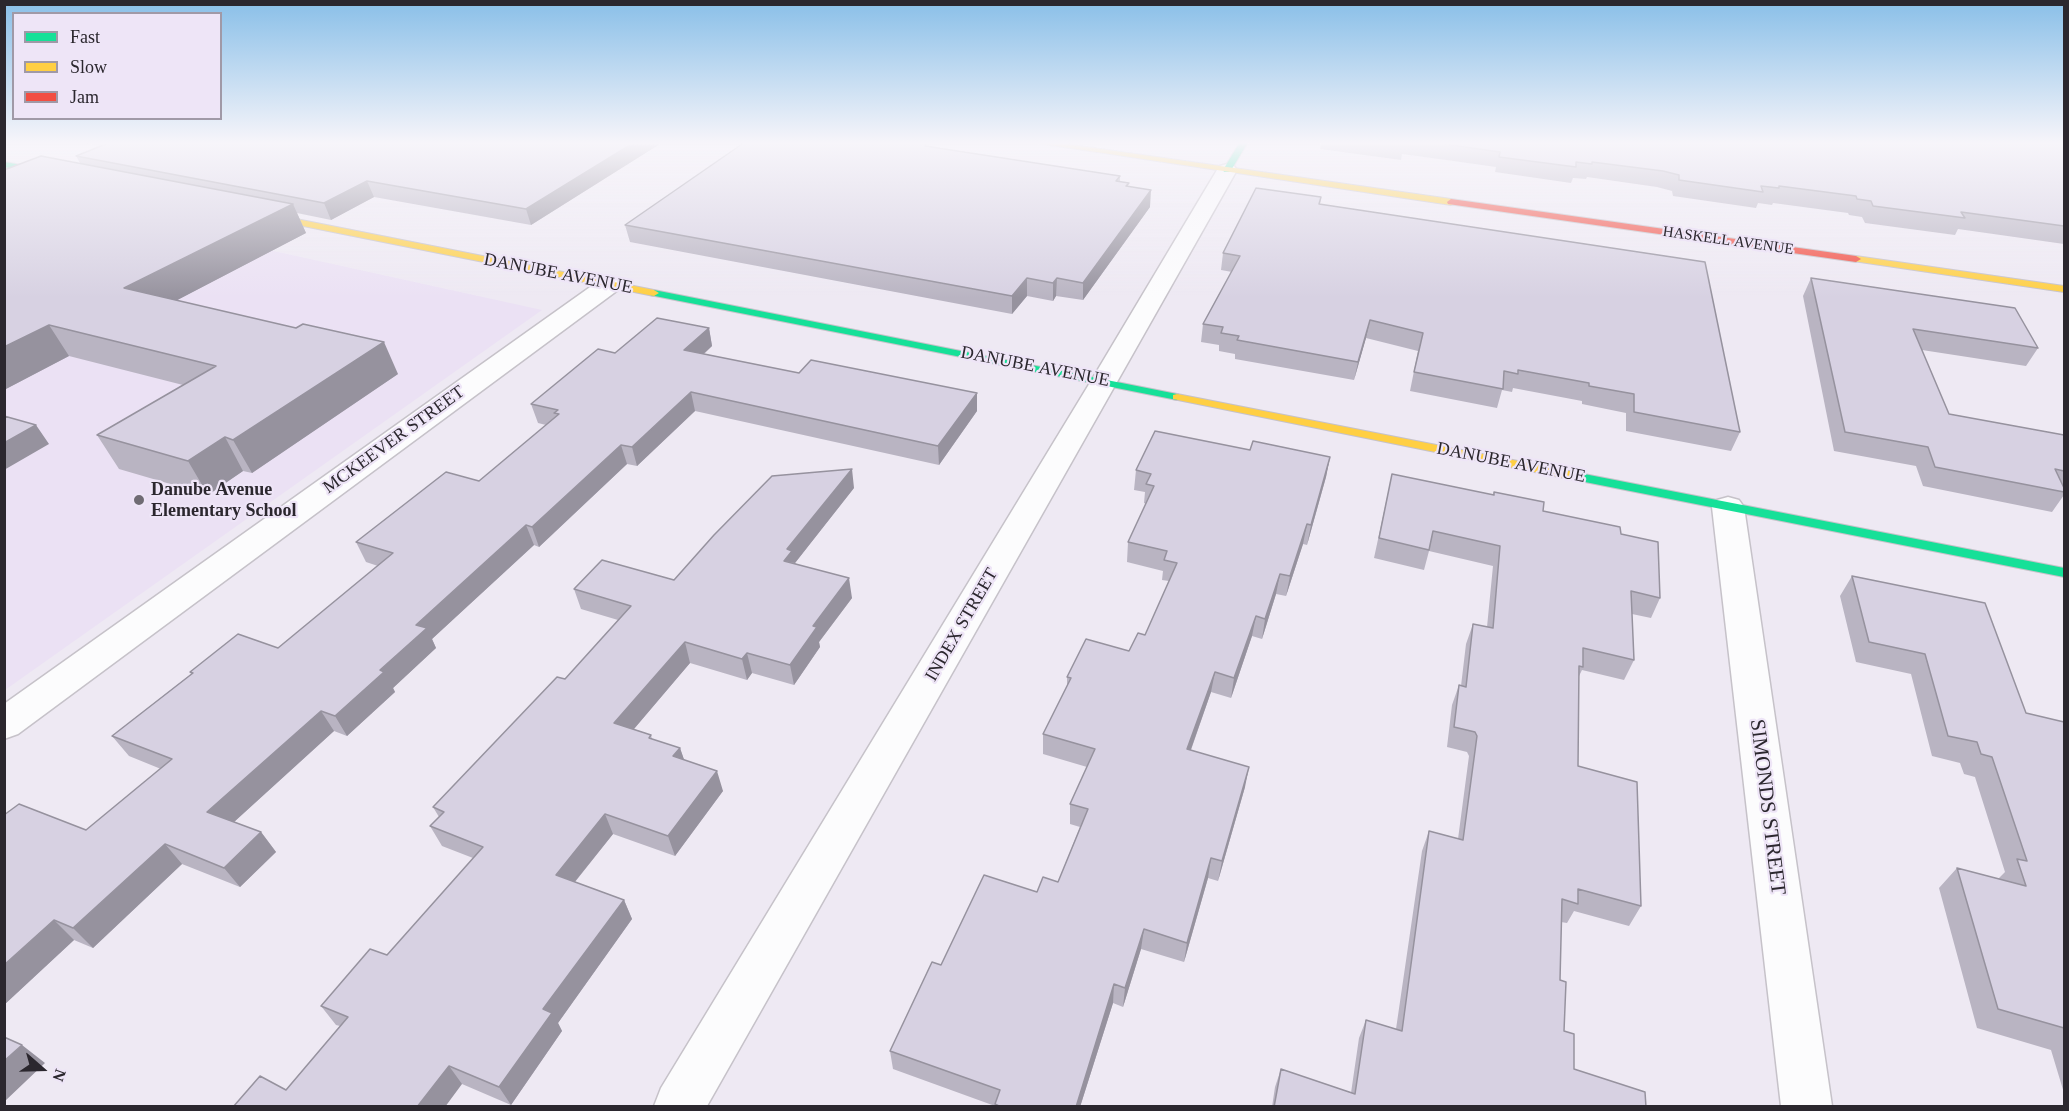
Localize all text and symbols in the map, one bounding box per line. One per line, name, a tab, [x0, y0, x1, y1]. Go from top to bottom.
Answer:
legend	[12, 12, 222, 120]
text: Fast	[70, 27, 100, 47]
text: Slow	[70, 57, 107, 77]
text: Jam	[70, 87, 99, 107]
street label: HASKELL AVENUE	[1661, 223, 1795, 259]
street label: DANUBE AVENUE	[482, 249, 634, 299]
street label: DANUBE AVENUE	[959, 342, 1111, 392]
street label: MCKEEVER STREET	[319, 381, 469, 499]
street label: DANUBE AVENUE	[1435, 438, 1587, 488]
place label: Danube Avenue Elementary School	[151, 479, 296, 522]
marker: Danube Avenue Elementary School	[132, 493, 146, 507]
street label: INDEX STREET	[921, 565, 1003, 685]
street label: SIMONDS STREET	[1744, 718, 1790, 896]
north arrow	[12, 1039, 72, 1099]
text: N	[49, 1067, 69, 1084]

